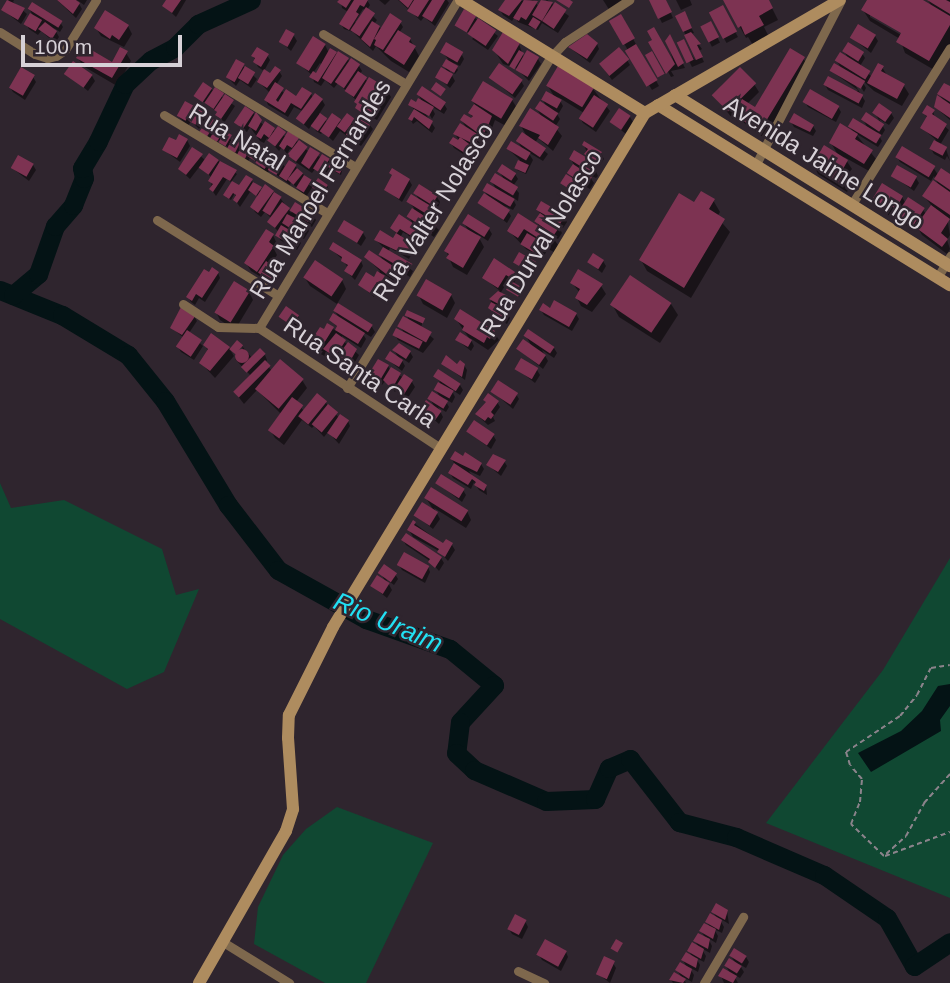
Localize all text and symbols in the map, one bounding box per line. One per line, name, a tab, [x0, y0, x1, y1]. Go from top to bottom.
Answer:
scale bar	[24, 21, 186, 65]
text: 100 m	[34, 35, 92, 58]
street label: Rua Manoel Fernandes	[243, 74, 397, 304]
street label: Avenida Jaime Longo	[719, 90, 929, 236]
street label: Rua Natal	[184, 97, 290, 177]
street label: Rua Valter Nolasco	[366, 117, 500, 307]
street label: Rua Durval Nolasco	[474, 144, 608, 342]
street label: Rua Santa Carla	[278, 310, 442, 434]
water label: Rio Uraim	[329, 586, 447, 660]

